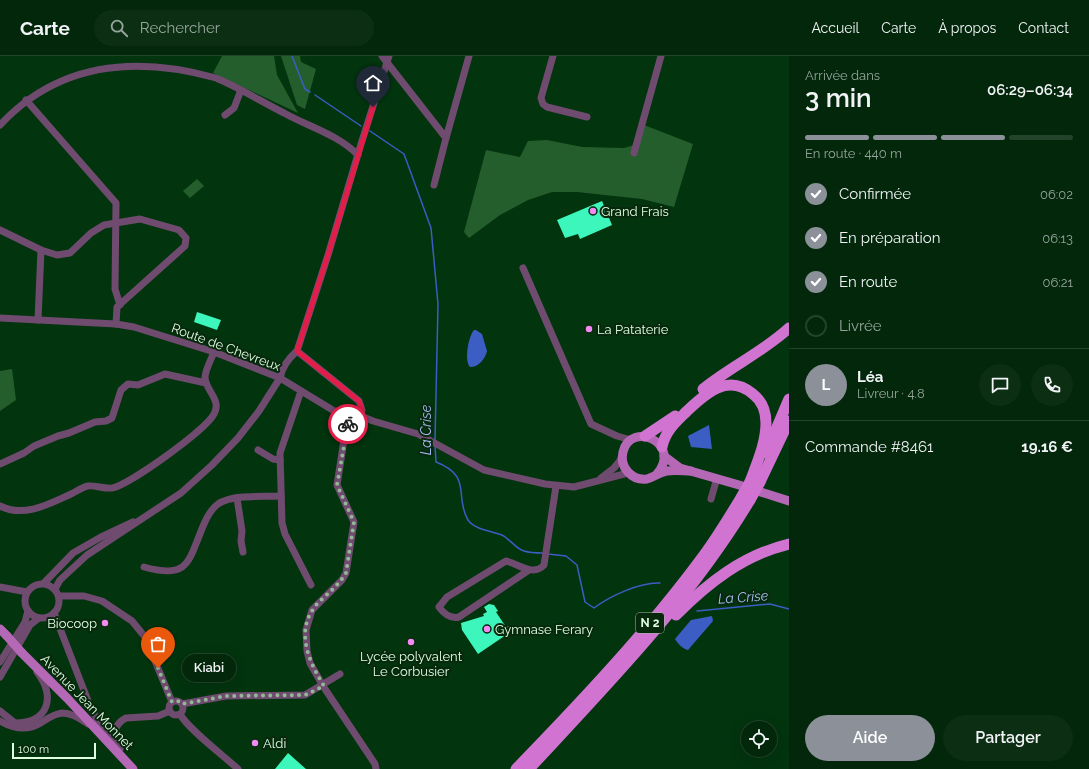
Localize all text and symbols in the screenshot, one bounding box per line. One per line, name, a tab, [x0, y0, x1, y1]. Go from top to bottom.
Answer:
search box	[94, 10, 374, 46]
text: Carte	[20, 17, 70, 39]
icon: search	[108, 17, 130, 39]
text: Rechercher	[140, 19, 220, 37]
text: Accueil	[811, 20, 859, 36]
text: Carte	[881, 20, 916, 36]
text: À propos	[938, 20, 996, 36]
text: Contact	[1018, 20, 1069, 36]
pin	[356, 66, 390, 107]
text: Arrivée dans	[805, 68, 880, 83]
icon: home	[362, 72, 384, 94]
text: 06:29–06:34	[987, 81, 1073, 99]
text: 3 min	[805, 83, 872, 113]
text: En route · 440 m	[805, 146, 902, 161]
icon: check	[805, 183, 827, 205]
text: Confirmée	[839, 185, 911, 203]
text: 06:02	[1040, 187, 1073, 202]
place label: Grand Frais	[601, 204, 669, 219]
marker: Grand Frais	[588, 206, 598, 216]
icon: check	[805, 227, 827, 249]
text: En préparation	[839, 229, 940, 247]
text: 06:13	[1042, 231, 1073, 246]
icon: check	[805, 271, 827, 293]
text: En route	[839, 273, 897, 291]
text: 06:21	[1042, 275, 1073, 290]
text: Livrée	[839, 317, 882, 335]
street label: Route de Chevreux	[169, 320, 283, 374]
place label: La Pataterie	[597, 322, 669, 337]
marker: La Pataterie	[584, 324, 594, 334]
button: chat	[979, 364, 1021, 406]
button: phone	[1031, 364, 1073, 406]
text: Léa	[857, 368, 883, 386]
text: L	[822, 376, 830, 394]
text: Livreur · 4.8	[857, 386, 925, 401]
courier	[328, 404, 368, 444]
water label: La Crise	[418, 404, 434, 455]
icon: bike	[337, 413, 359, 435]
text: Commande #8461	[805, 438, 933, 456]
text: 19.16 €	[1021, 438, 1073, 456]
water label: La Crise	[717, 587, 769, 607]
road number: N 2	[636, 613, 664, 633]
place label: Biocoop	[47, 616, 97, 631]
marker: Biocoop	[100, 618, 110, 628]
place label: Gymnase Ferary	[495, 622, 593, 637]
marker: Gymnase Ferary	[482, 624, 492, 634]
pin	[141, 627, 175, 668]
icon: bag	[147, 633, 169, 655]
marker: Lycée polyvalent Le Corbusier	[406, 637, 416, 647]
place label: Lycée polyvalent Le Corbusier	[360, 649, 463, 679]
street label: Avenue Jean Monnet	[38, 651, 137, 753]
callout: Kiabi	[182, 654, 236, 682]
text: Kiabi	[194, 660, 224, 675]
button: Aide	[805, 715, 935, 761]
button: Partager	[943, 715, 1073, 761]
map controls	[741, 721, 777, 757]
button: locate	[741, 721, 777, 757]
place label: Aldi	[263, 736, 286, 751]
marker: Aldi	[250, 738, 260, 748]
scale bar	[12, 741, 96, 760]
text: 100 m	[18, 743, 49, 756]

